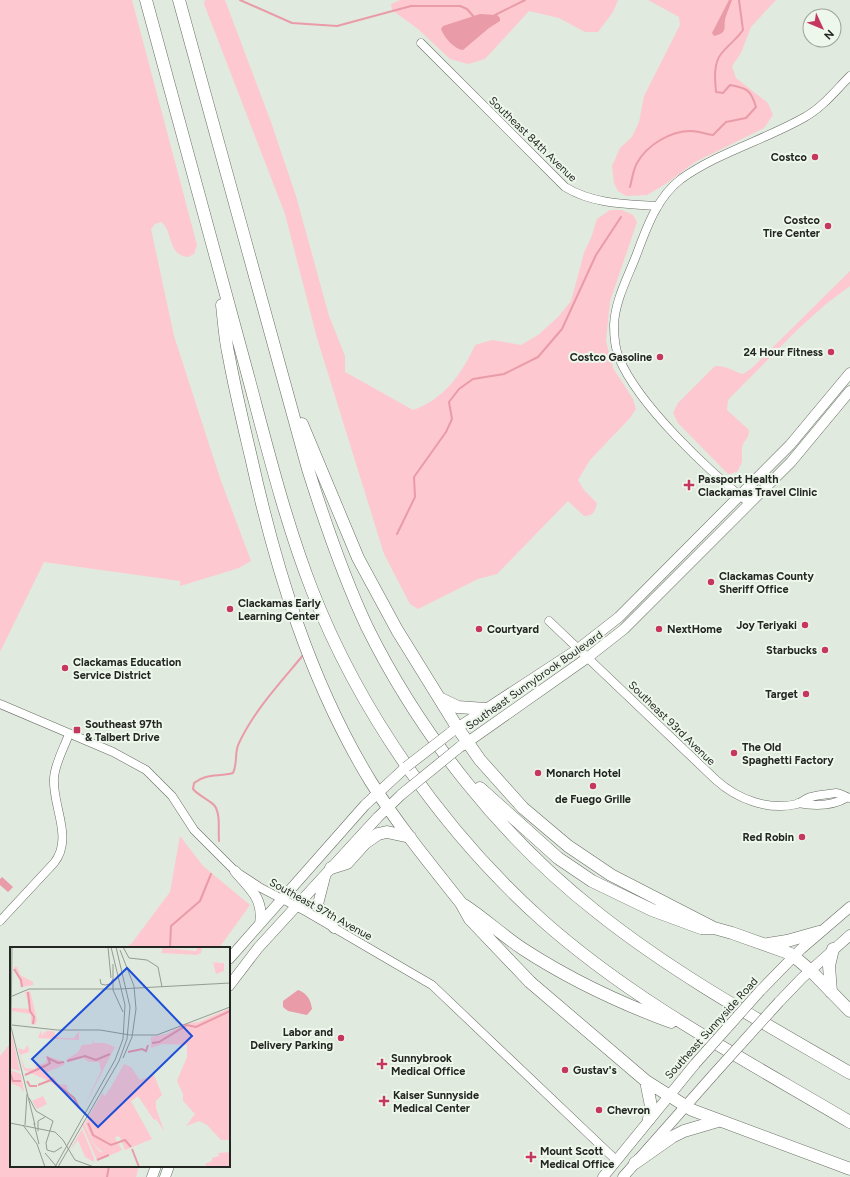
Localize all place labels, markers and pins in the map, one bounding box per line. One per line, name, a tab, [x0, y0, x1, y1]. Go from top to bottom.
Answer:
place label: Costco	[771, 151, 808, 164]
marker: Costco	[810, 152, 820, 162]
place label: Costco Tire Center	[763, 214, 821, 240]
marker: Costco Tire Center	[823, 221, 833, 231]
place label: 24 Hour Fitness	[743, 346, 823, 359]
marker: 24 Hour Fitness	[826, 347, 836, 357]
place label: Costco Gasoline	[570, 351, 652, 364]
marker: Costco Gasoline	[655, 352, 665, 362]
place label: Passport Health Clackamas Travel Clinic	[698, 473, 817, 499]
marker: Passport Health Clackamas Travel Clinic	[683, 479, 695, 491]
place label: Clackamas County Sheriff Office	[719, 570, 815, 596]
marker: Clackamas County Sheriff Office	[706, 577, 716, 587]
place label: Clackamas Early Learning Center	[238, 597, 321, 623]
marker: Clackamas Early Learning Center	[225, 604, 235, 614]
place label: Joy Teriyaki	[736, 619, 797, 632]
marker: Joy Teriyaki	[800, 620, 810, 630]
place label: Courtyard	[487, 623, 539, 636]
place label: NextHome	[667, 623, 722, 636]
marker: Courtyard	[474, 624, 484, 634]
marker: NextHome	[654, 624, 664, 634]
place label: Starbucks	[766, 644, 817, 657]
marker: Starbucks	[820, 645, 830, 655]
place label: Clackamas Education Service District	[73, 656, 181, 682]
marker: Clackamas Education Service District	[60, 663, 70, 673]
place label: Target	[765, 688, 799, 701]
marker: Target	[801, 689, 811, 699]
place label: Southeast 97th & Talbert Drive	[85, 718, 162, 744]
marker: Southeast 97th & Talbert Drive	[72, 725, 82, 735]
place label: The Old Spaghetti Factory	[742, 741, 834, 767]
marker: The Old Spaghetti Factory	[729, 748, 739, 758]
place label: Monarch Hotel	[546, 767, 621, 780]
marker: Monarch Hotel	[533, 768, 543, 778]
marker: de Fuego Grille	[588, 781, 598, 791]
place label: de Fuego Grille	[555, 793, 631, 806]
place label: Red Robin	[742, 831, 794, 844]
marker: Red Robin	[797, 832, 807, 842]
place label: Labor and Delivery Parking	[250, 1026, 333, 1052]
marker: Labor and Delivery Parking	[336, 1033, 346, 1043]
place label: Sunnybrook Medical Office	[391, 1052, 465, 1078]
marker: Sunnybrook Medical Office	[376, 1058, 388, 1070]
place label: Gustav's	[573, 1064, 617, 1077]
marker: Gustav's	[560, 1065, 570, 1075]
place label: Kaiser Sunnyside Medical Center	[393, 1089, 479, 1115]
marker: Kaiser Sunnyside Medical Center	[378, 1095, 390, 1107]
place label: Chevron	[607, 1104, 650, 1117]
marker: Chevron	[594, 1105, 604, 1115]
place label: Mount Scott Medical Office	[540, 1145, 614, 1171]
marker: Mount Scott Medical Office	[525, 1151, 537, 1163]

